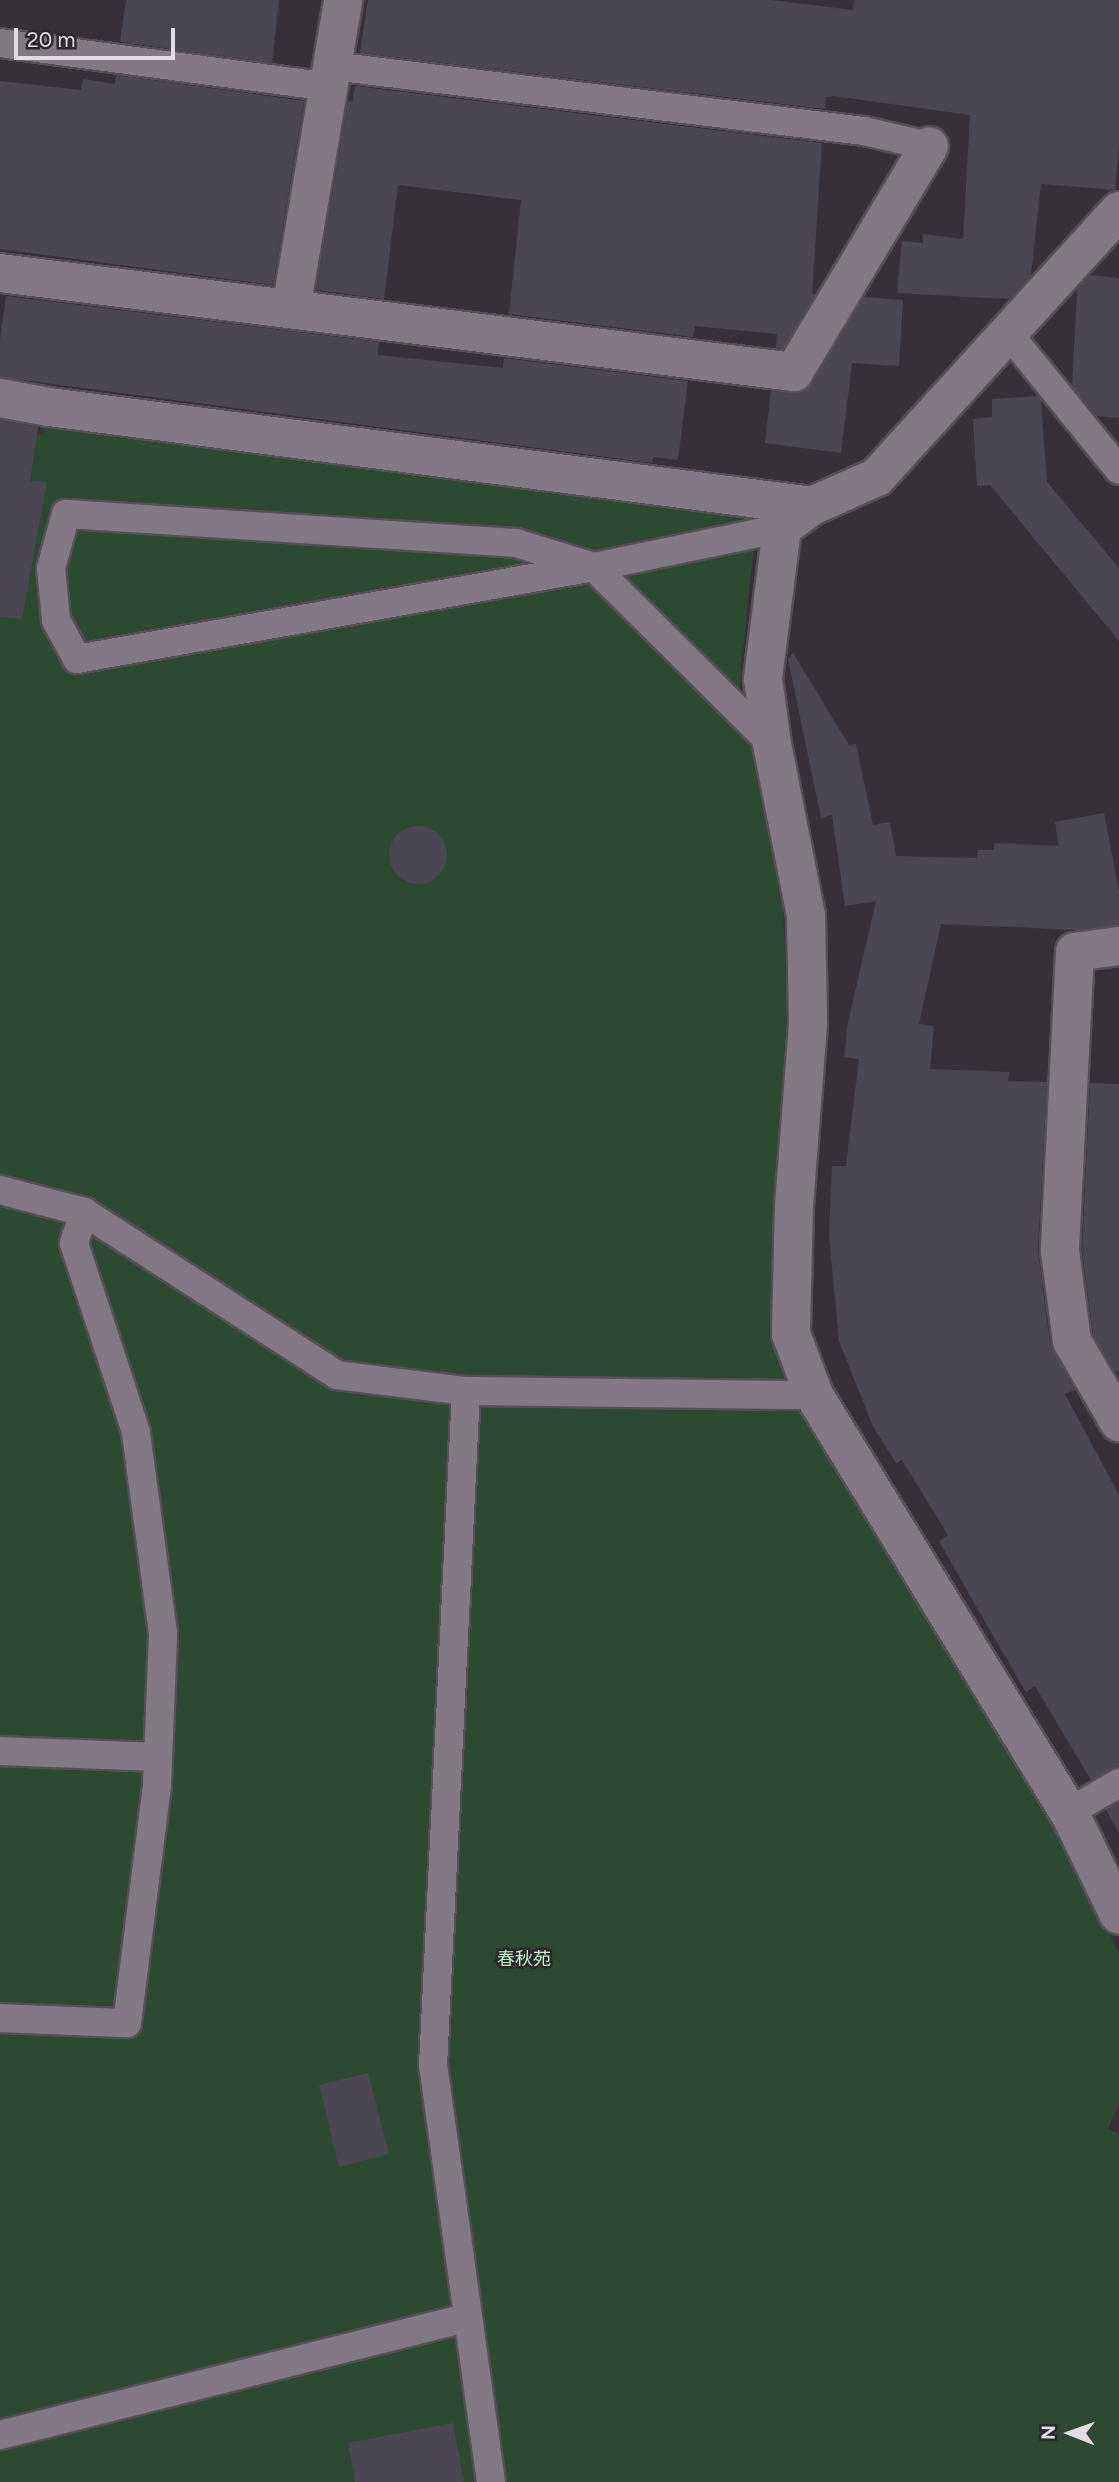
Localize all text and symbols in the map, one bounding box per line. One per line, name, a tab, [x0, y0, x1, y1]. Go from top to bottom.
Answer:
scale bar	[18, 14, 178, 58]
text: 20 m	[27, 27, 75, 52]
park label: 春秋苑	[497, 1948, 551, 1970]
north arrow	[1035, 2398, 1105, 2468]
text: N	[1037, 2425, 1060, 2440]

